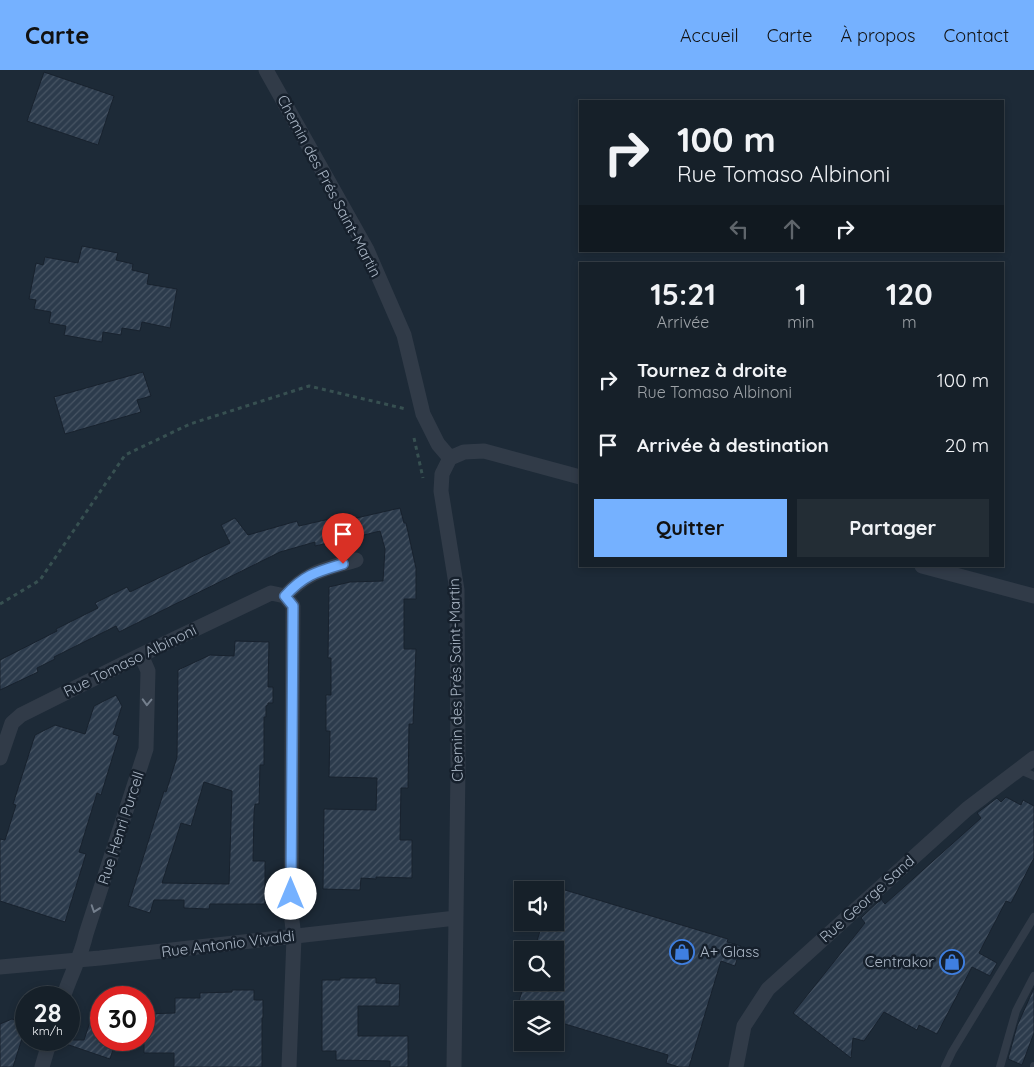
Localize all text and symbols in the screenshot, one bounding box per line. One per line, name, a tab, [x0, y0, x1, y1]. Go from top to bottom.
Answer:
text: Carte	[25, 20, 89, 50]
text: Accueil	[680, 24, 739, 47]
text: Carte	[767, 24, 812, 47]
text: À propos	[840, 24, 916, 47]
text: Contact	[944, 24, 1009, 47]
street label: Chemin des Prés Saint-Martin	[273, 91, 386, 280]
text: 100 m	[677, 117, 776, 161]
icon: right	[594, 120, 659, 185]
text: Rue Tomaso Albinoni	[677, 160, 890, 188]
icon: left	[725, 215, 753, 243]
icon: ahead	[778, 215, 806, 243]
icon: right	[831, 215, 859, 243]
text: 15:21	[650, 275, 716, 313]
text: 1	[795, 275, 807, 313]
text: 120	[886, 275, 933, 313]
text: Arrivée	[657, 312, 709, 332]
text: min	[787, 312, 814, 332]
text: m	[902, 312, 917, 332]
text: Tournez à droite	[637, 358, 787, 382]
icon: right	[594, 366, 622, 394]
text: 100 m	[937, 368, 989, 392]
text: Rue Tomaso Albinoni	[637, 382, 792, 402]
icon: arrive	[594, 431, 622, 459]
text: Arrivée à destination	[637, 433, 829, 457]
text: 20 m	[945, 433, 989, 457]
button: Quitter	[594, 499, 787, 557]
button: Partager	[797, 499, 989, 557]
pin	[322, 513, 364, 564]
icon: arrive	[329, 520, 357, 548]
street label: Chemin des Prés Saint-Martin	[444, 578, 467, 782]
street label: Rue Tomaso Albinoni	[60, 620, 199, 701]
one-way arrow	[142, 698, 152, 706]
street label: Rue Henri Purcell	[93, 769, 148, 887]
street label: Rue George Sand	[815, 851, 918, 946]
position arrow	[264, 867, 316, 919]
map controls	[514, 881, 564, 1051]
button: sound	[514, 881, 564, 931]
one-way arrow	[91, 904, 101, 913]
street label: Rue Antonio Vivaldi	[160, 926, 296, 961]
shop icon: A+ Glass	[669, 939, 695, 965]
button: search	[514, 941, 564, 991]
place label: A+ Glass	[700, 942, 759, 961]
shop icon: Centrakor	[939, 949, 965, 975]
place label: Centrakor	[865, 952, 934, 971]
speed limit sign: 30	[90, 986, 155, 1051]
text: 28	[34, 997, 61, 1028]
button: layers	[514, 1001, 564, 1051]
text: km/h	[32, 1023, 63, 1038]

